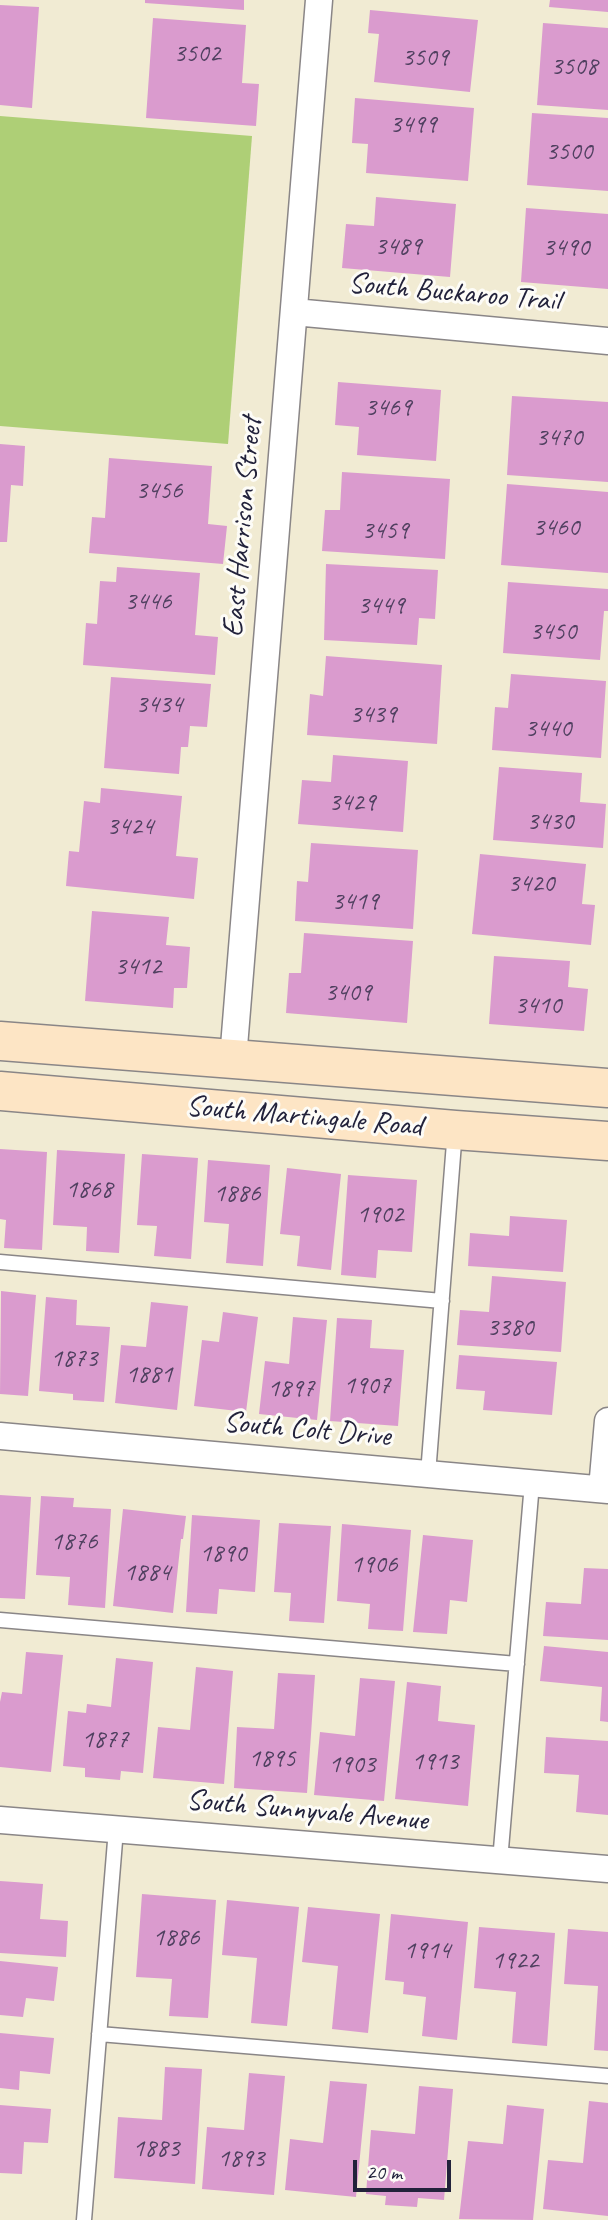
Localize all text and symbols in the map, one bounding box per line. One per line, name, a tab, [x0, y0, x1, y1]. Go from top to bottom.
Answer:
house number: 3502	[174, 38, 220, 70]
house number: 3509	[402, 42, 448, 74]
house number: 3508	[551, 51, 597, 83]
house number: 3499	[390, 109, 436, 141]
house number: 3500	[546, 136, 592, 168]
house number: 3489	[375, 231, 421, 263]
house number: 3490	[543, 232, 589, 264]
street label: South Buckaroo Trail	[347, 266, 561, 320]
house number: 3469	[365, 392, 411, 424]
street label: East Harrison Street	[215, 416, 271, 638]
house number: 3470	[536, 422, 582, 454]
house number: 3456	[136, 475, 182, 507]
house number: 3460	[533, 512, 579, 544]
house number: 3459	[362, 515, 408, 547]
house number: 3446	[125, 586, 171, 618]
house number: 3449	[358, 590, 404, 622]
house number: 3450	[530, 616, 576, 648]
house number: 3434	[136, 689, 182, 721]
house number: 3439	[350, 699, 396, 731]
house number: 3440	[525, 713, 571, 745]
house number: 3429	[329, 787, 375, 819]
house number: 3430	[527, 806, 573, 838]
house number: 3424	[107, 811, 153, 843]
house number: 3420	[508, 868, 554, 900]
house number: 3419	[332, 886, 378, 918]
house number: 3412	[115, 951, 161, 983]
house number: 3409	[325, 977, 371, 1009]
house number: 3410	[515, 990, 561, 1022]
street label: South Martingale Road	[185, 1089, 423, 1145]
house number: 1868	[66, 1174, 112, 1206]
house number: 1886	[214, 1178, 260, 1210]
house number: 1902	[357, 1199, 403, 1231]
house number: 3380	[487, 1312, 533, 1344]
house number: 1873	[51, 1343, 97, 1375]
house number: 1881	[126, 1359, 172, 1391]
house number: 1907	[344, 1370, 390, 1402]
house number: 1897	[268, 1373, 314, 1405]
street label: South Colt Drive	[222, 1405, 392, 1455]
house number: 1876	[51, 1526, 97, 1558]
house number: 1890	[200, 1538, 246, 1570]
house number: 1906	[351, 1549, 397, 1581]
house number: 1884	[124, 1557, 170, 1589]
house number: 1877	[82, 1724, 128, 1756]
house number: 1895	[249, 1743, 295, 1775]
house number: 1913	[412, 1746, 458, 1778]
house number: 1903	[329, 1749, 375, 1781]
street label: South Sunnyvale Avenue	[185, 1783, 429, 1839]
house number: 1886	[153, 1922, 199, 1954]
house number: 1914	[404, 1935, 450, 1967]
house number: 1922	[492, 1945, 538, 1977]
house number: 1883	[133, 2133, 179, 2165]
house number: 1893	[218, 2143, 264, 2175]
scale bar	[356, 2146, 454, 2190]
text: 20 m	[366, 2159, 402, 2185]

